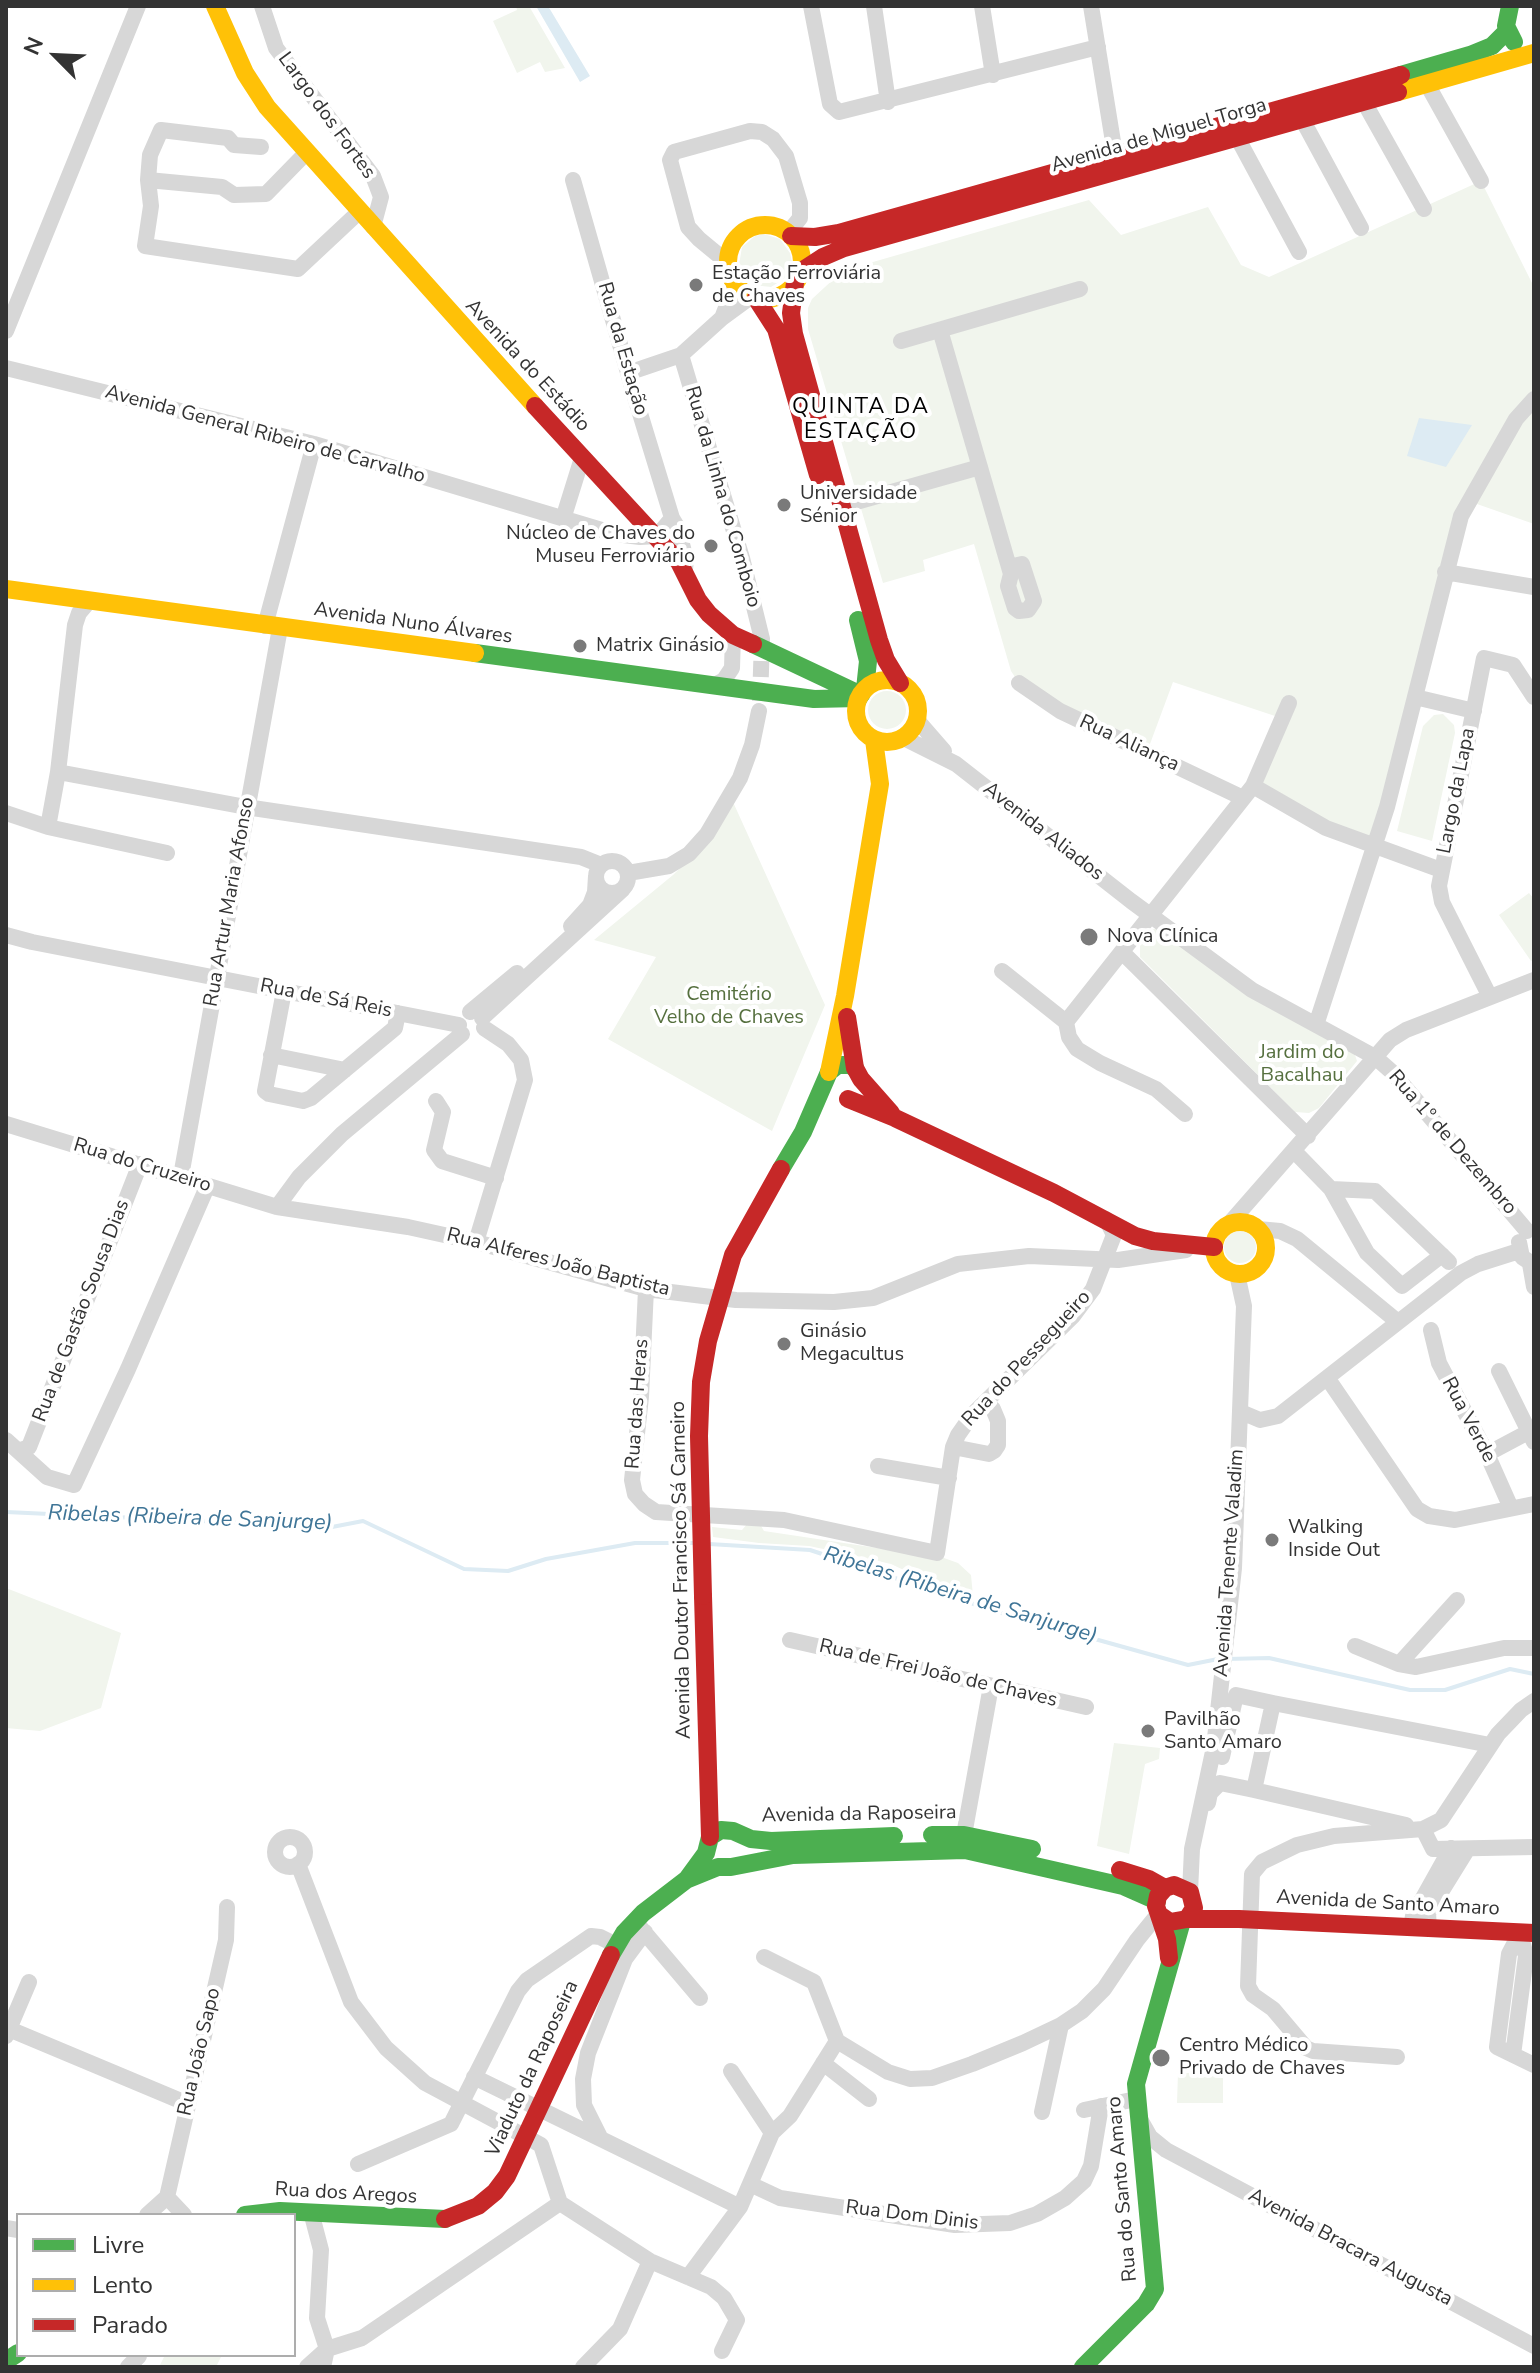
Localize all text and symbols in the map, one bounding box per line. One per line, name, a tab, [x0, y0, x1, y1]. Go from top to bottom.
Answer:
north arrow	[16, 16, 96, 96]
text: N	[17, 33, 51, 60]
street label: Largo dos Fortes	[272, 48, 380, 184]
street label: Avenida de Miguel Torga	[1048, 94, 1270, 178]
place label: Estação Ferroviária de Chaves	[712, 262, 881, 309]
marker: Estação Ferroviária de Chaves	[687, 276, 705, 294]
street label: Rua da Estação	[592, 280, 652, 418]
street label: Avenida do Estádio	[459, 295, 595, 437]
street label: Avenida General Ribeiro de Carvalho	[102, 381, 428, 489]
street label: Rua da Linha do Comboio	[679, 384, 765, 610]
district label: QUINTA DA ESTAÇÃO	[792, 395, 930, 446]
place label: Universidade Sénior	[800, 482, 917, 529]
marker: Universidade Sénior	[775, 496, 793, 514]
place label: Núcleo de Chaves do Museu Ferroviário	[506, 522, 695, 569]
marker: Núcleo de Chaves do Museu Ferroviário	[702, 537, 720, 555]
street label: Avenida Nuno Álvares	[312, 598, 514, 650]
place label: Matrix Ginásio	[596, 634, 725, 658]
marker: Matrix Ginásio	[571, 637, 589, 655]
street label: Rua Aliança	[1075, 710, 1183, 778]
street label: Largo da Lapa	[1433, 726, 1481, 856]
street label: Avenida Aliados	[978, 777, 1108, 887]
street label: Rua Artur Maria Afonso	[200, 795, 260, 1009]
place label: Nova Clínica	[1107, 925, 1218, 949]
marker: Nova Clínica	[1078, 926, 1100, 948]
street label: Rua de Sá Reis	[258, 974, 394, 1024]
park label: Cemitério Velho de Chaves	[654, 983, 804, 1030]
park label: Jardim do Bacalhau	[1259, 1041, 1345, 1088]
street label: Rua 1º de Dezembro	[1383, 1066, 1521, 1220]
street label: Rua do Cruzeiro	[70, 1134, 214, 1198]
street label: Rua de Gastão Sousa Dias	[29, 1197, 135, 1425]
street label: Rua Alferes João Baptista	[444, 1224, 672, 1302]
street label: Rua do Pessegueiro	[958, 1286, 1096, 1432]
place label: Ginásio Megacultus	[800, 1320, 904, 1367]
marker: Ginásio Megacultus	[775, 1335, 793, 1353]
street label: Rua das Heras	[621, 1338, 655, 1470]
street label: Rua Verde	[1436, 1373, 1500, 1467]
street label: Avenida Doutor Francisco Sá Carneiro	[667, 1401, 697, 1739]
street label: Avenida Tenente Valadim	[1210, 1448, 1250, 1678]
water label: Ribelas (Ribeira de Sanjurge)	[47, 1501, 333, 1537]
place label: Walking Inside Out	[1288, 1516, 1380, 1563]
marker: Walking Inside Out	[1263, 1531, 1281, 1549]
water label: Ribelas (Ribeira de Sanjurge)	[820, 1542, 1100, 1650]
street label: Rua de Frei João de Chaves	[817, 1635, 1059, 1713]
place label: Pavilhão Santo Amaro	[1164, 1708, 1282, 1755]
marker: Pavilhão Santo Amaro	[1139, 1722, 1157, 1740]
street label: Avenida da Raposeira	[761, 1801, 957, 1829]
street label: Avenida de Santo Amaro	[1276, 1886, 1500, 1922]
street label: Viaduto da Raposeira	[482, 1977, 584, 2161]
street label: Rua João Sapo	[174, 1986, 226, 2118]
place label: Centro Médico Privado de Chaves	[1179, 2034, 1345, 2081]
marker: Centro Médico Privado de Chaves	[1150, 2047, 1172, 2069]
street label: Rua do Santo Amaro	[1103, 2095, 1143, 2283]
street label: Rua dos Aregos	[274, 2178, 418, 2210]
street label: Avenida Bracara Augusta	[1244, 2184, 1456, 2312]
street label: Rua Dom Dinis	[844, 2196, 980, 2236]
legend	[16, 2213, 296, 2357]
text: Livre	[92, 2229, 144, 2261]
text: Lento	[92, 2269, 153, 2301]
text: Parado	[92, 2309, 168, 2341]

